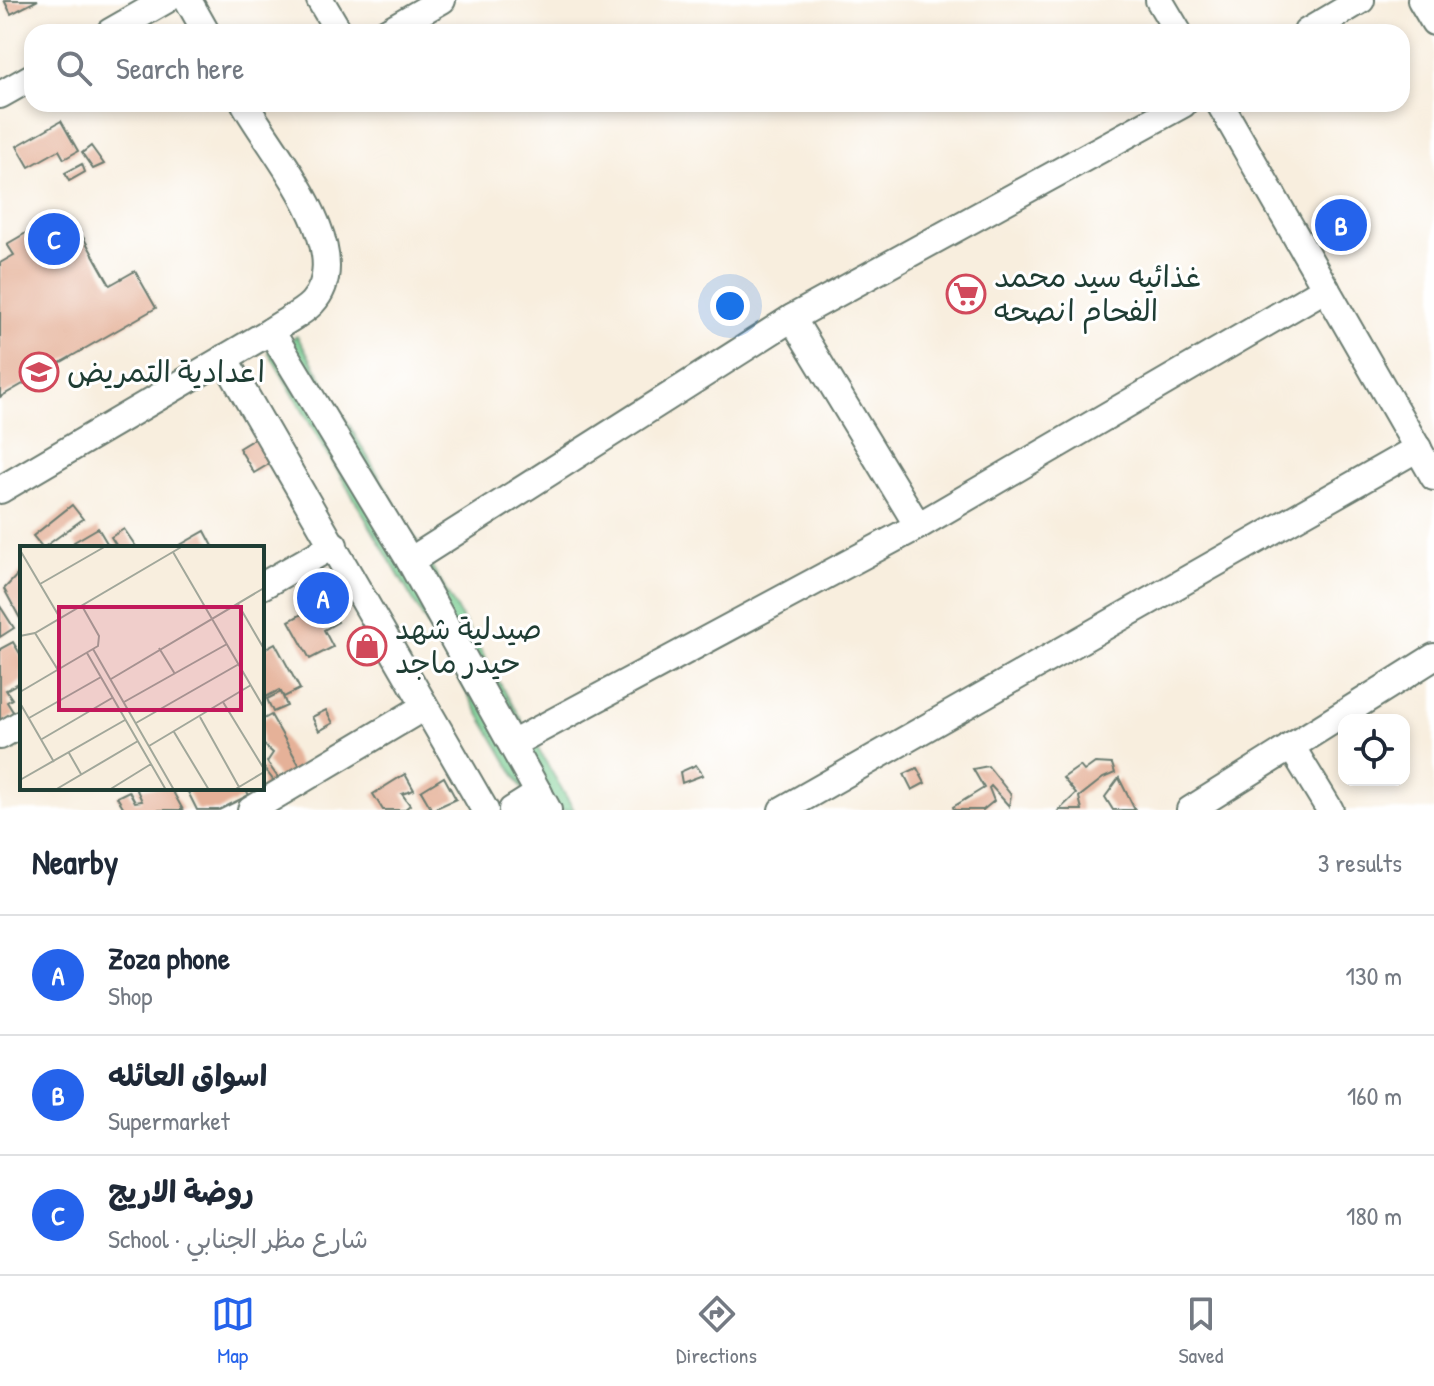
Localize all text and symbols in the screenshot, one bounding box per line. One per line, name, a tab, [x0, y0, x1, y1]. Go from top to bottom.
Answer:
search box	[24, 24, 1410, 112]
icon: search	[52, 46, 96, 90]
text: Search here	[116, 48, 244, 88]
pin: B	[1315, 195, 1367, 255]
pin: C	[28, 209, 80, 269]
place label: غذائيه سيد محمد الفحام انصحه	[994, 256, 1201, 334]
supermarket icon: غذائيه سيد محمد الفحام انصحه	[945, 273, 987, 315]
your location	[710, 286, 750, 326]
school or university icon: اعدادية التمريض	[18, 351, 60, 393]
place label: اعدادية التمريض	[67, 351, 265, 391]
inset map	[20, 546, 264, 790]
pin: A	[297, 568, 349, 628]
place label: صيدلية شهد حيدر ماجد	[395, 608, 542, 682]
shop icon: صيدلية شهد حيدر ماجد	[346, 625, 388, 667]
map controls	[1338, 714, 1410, 786]
button: locate	[1338, 714, 1410, 786]
text: Nearby	[32, 839, 118, 885]
text: 3 results	[1318, 845, 1402, 880]
text: Zoza phone	[108, 938, 230, 978]
text: A	[52, 958, 64, 993]
text: 130 m	[1346, 958, 1402, 993]
text: Shop	[108, 978, 152, 1013]
text: اسواق العائله	[108, 1055, 267, 1095]
text: B	[51, 1078, 65, 1113]
text: 160 m	[1347, 1078, 1402, 1113]
text: Supermarket	[108, 1103, 230, 1138]
text: روضة الاريج	[108, 1171, 254, 1211]
text: C	[51, 1198, 65, 1233]
text: 180 m	[1346, 1198, 1402, 1233]
text: School · شارع مظر الجنابي	[108, 1221, 368, 1256]
tab: Map	[211, 1292, 255, 1370]
tab: Directions	[676, 1292, 757, 1370]
tab: Saved	[1178, 1292, 1223, 1370]

